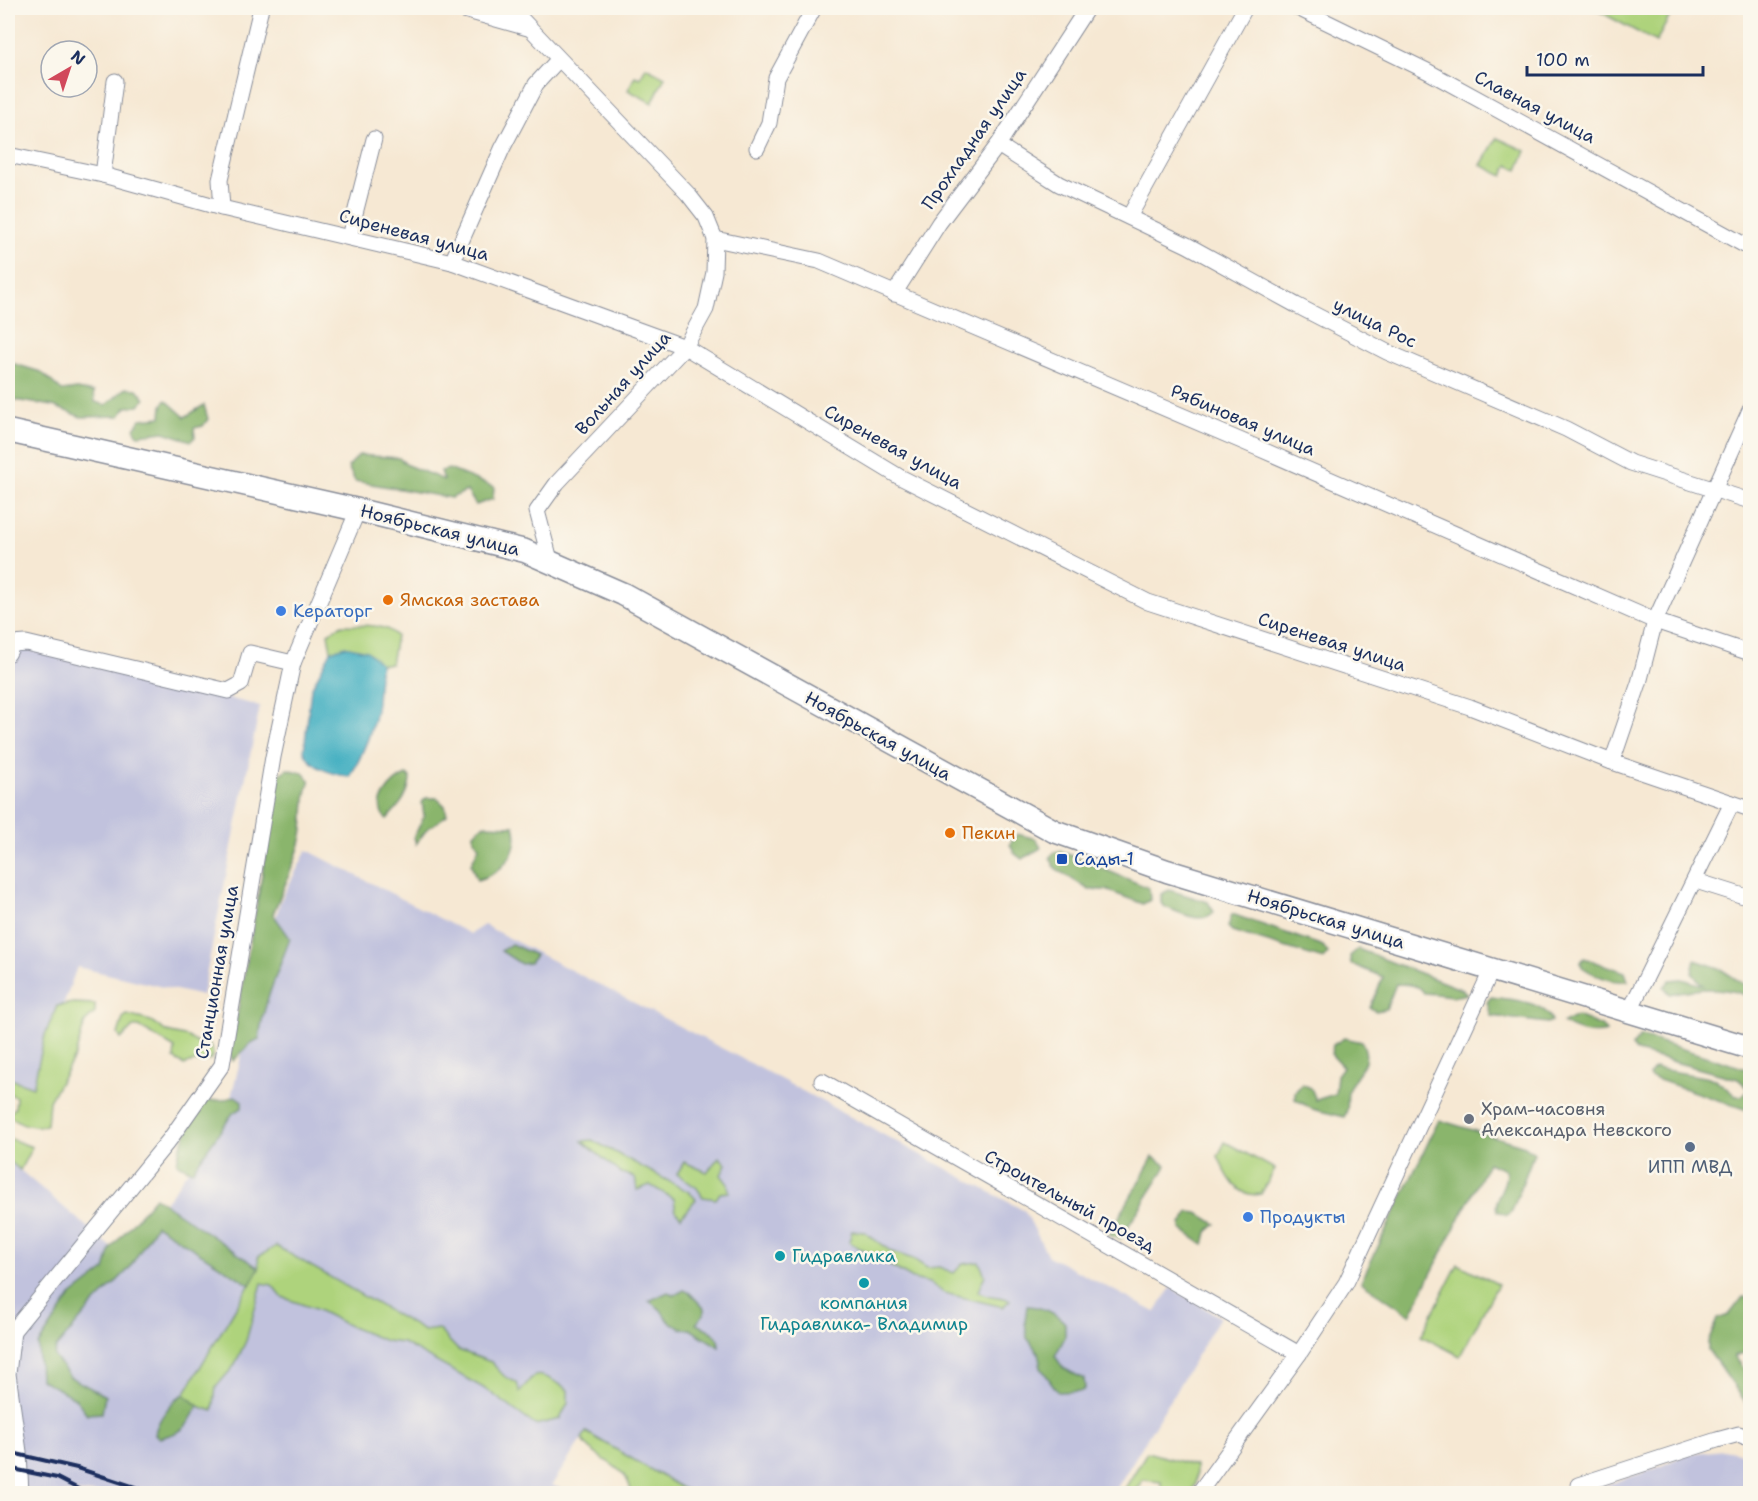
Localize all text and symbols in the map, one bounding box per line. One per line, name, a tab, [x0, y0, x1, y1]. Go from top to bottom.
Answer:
north arrow	[39, 39, 99, 99]
scale bar	[1527, 39, 1702, 77]
text: N	[67, 46, 90, 70]
text: 100 m	[1536, 48, 1590, 72]
street label: Прохладная улица	[916, 64, 1032, 214]
street label: Славная улица	[1470, 65, 1600, 149]
street label: Сиреневая улица	[336, 203, 492, 267]
street label: улица Рос	[1329, 292, 1421, 354]
street label: Вольная улица	[570, 326, 676, 440]
street label: Рябиновая улица	[1167, 379, 1319, 461]
street label: Сиреневая улица	[820, 399, 966, 495]
street label: Ноябрьская улица	[358, 499, 522, 561]
place label: Ямская застава	[400, 588, 539, 612]
marker: Ямская застава	[381, 593, 395, 607]
place label: Кераторг	[293, 599, 372, 623]
marker: Кераторг	[274, 604, 288, 618]
street label: Сиреневая улица	[1255, 607, 1409, 677]
street label: Ноябрьская улица	[801, 686, 955, 786]
place label: Пекин	[962, 821, 1016, 845]
marker: Пекин	[943, 826, 957, 840]
place label: Сады-1	[1074, 847, 1134, 871]
marker: Сады-1	[1055, 852, 1069, 866]
street label: Станционная улица	[190, 883, 244, 1061]
street label: Ноябрьская улица	[1244, 884, 1408, 954]
place label: Храм-часовня Александра Невского	[1481, 1097, 1672, 1142]
marker: Храм-часовня Александра Невского	[1462, 1112, 1476, 1126]
marker: ИПП МВД	[1683, 1140, 1697, 1154]
street label: Строительный проезд	[980, 1144, 1160, 1258]
place label: ИПП МВД	[1648, 1155, 1733, 1179]
place label: Продукты	[1260, 1205, 1346, 1229]
marker: Продукты	[1241, 1210, 1255, 1224]
place label: Гидравлика	[792, 1244, 896, 1268]
marker: Гидравлика	[773, 1249, 787, 1263]
marker: компания Гидравлика- Владимир	[857, 1276, 871, 1290]
place label: компания Гидравлика- Владимир	[760, 1291, 968, 1336]

